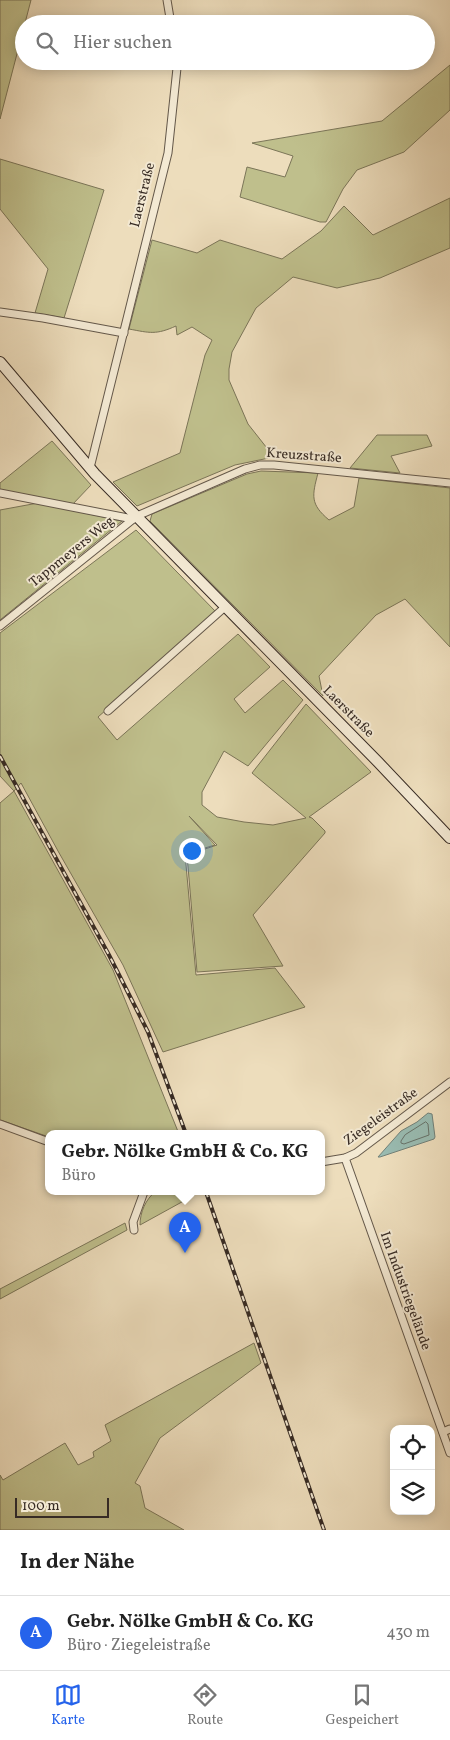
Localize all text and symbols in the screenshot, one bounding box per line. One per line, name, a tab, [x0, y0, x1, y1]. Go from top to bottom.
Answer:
search box	[15, 15, 435, 70]
icon: search	[33, 29, 61, 57]
text: Hier suchen	[73, 30, 172, 56]
street label: Laerstraße	[126, 160, 160, 229]
street label: Kreuzstraße	[266, 444, 343, 468]
street label: Tappmeyers Weg	[26, 512, 118, 592]
street label: Laerstraße	[318, 682, 378, 742]
your location	[179, 838, 205, 864]
street label: Ziegeleistraße	[340, 1083, 422, 1150]
popup	[45, 1130, 325, 1195]
text: Gebr. Nölke GmbH & Co. KG	[62, 1139, 308, 1165]
text: Büro	[62, 1165, 96, 1187]
pin: A	[169, 1212, 201, 1253]
street label: Im Industriegelände	[375, 1229, 435, 1353]
map controls	[390, 1425, 435, 1515]
button: locate	[390, 1425, 435, 1470]
button: layers	[390, 1470, 435, 1515]
scale bar	[15, 1495, 109, 1518]
text: 100 m	[22, 1497, 60, 1516]
text: In der Nähe	[20, 1548, 135, 1577]
text: Gebr. Nölke GmbH & Co. KG	[67, 1609, 314, 1635]
text: A	[30, 1622, 42, 1644]
text: 430 m	[386, 1622, 430, 1644]
text: Büro · Ziegeleistraße	[67, 1635, 210, 1657]
tab: Karte	[51, 1681, 85, 1730]
tab: Route	[187, 1681, 223, 1730]
tab: Gespeichert	[325, 1681, 399, 1730]

